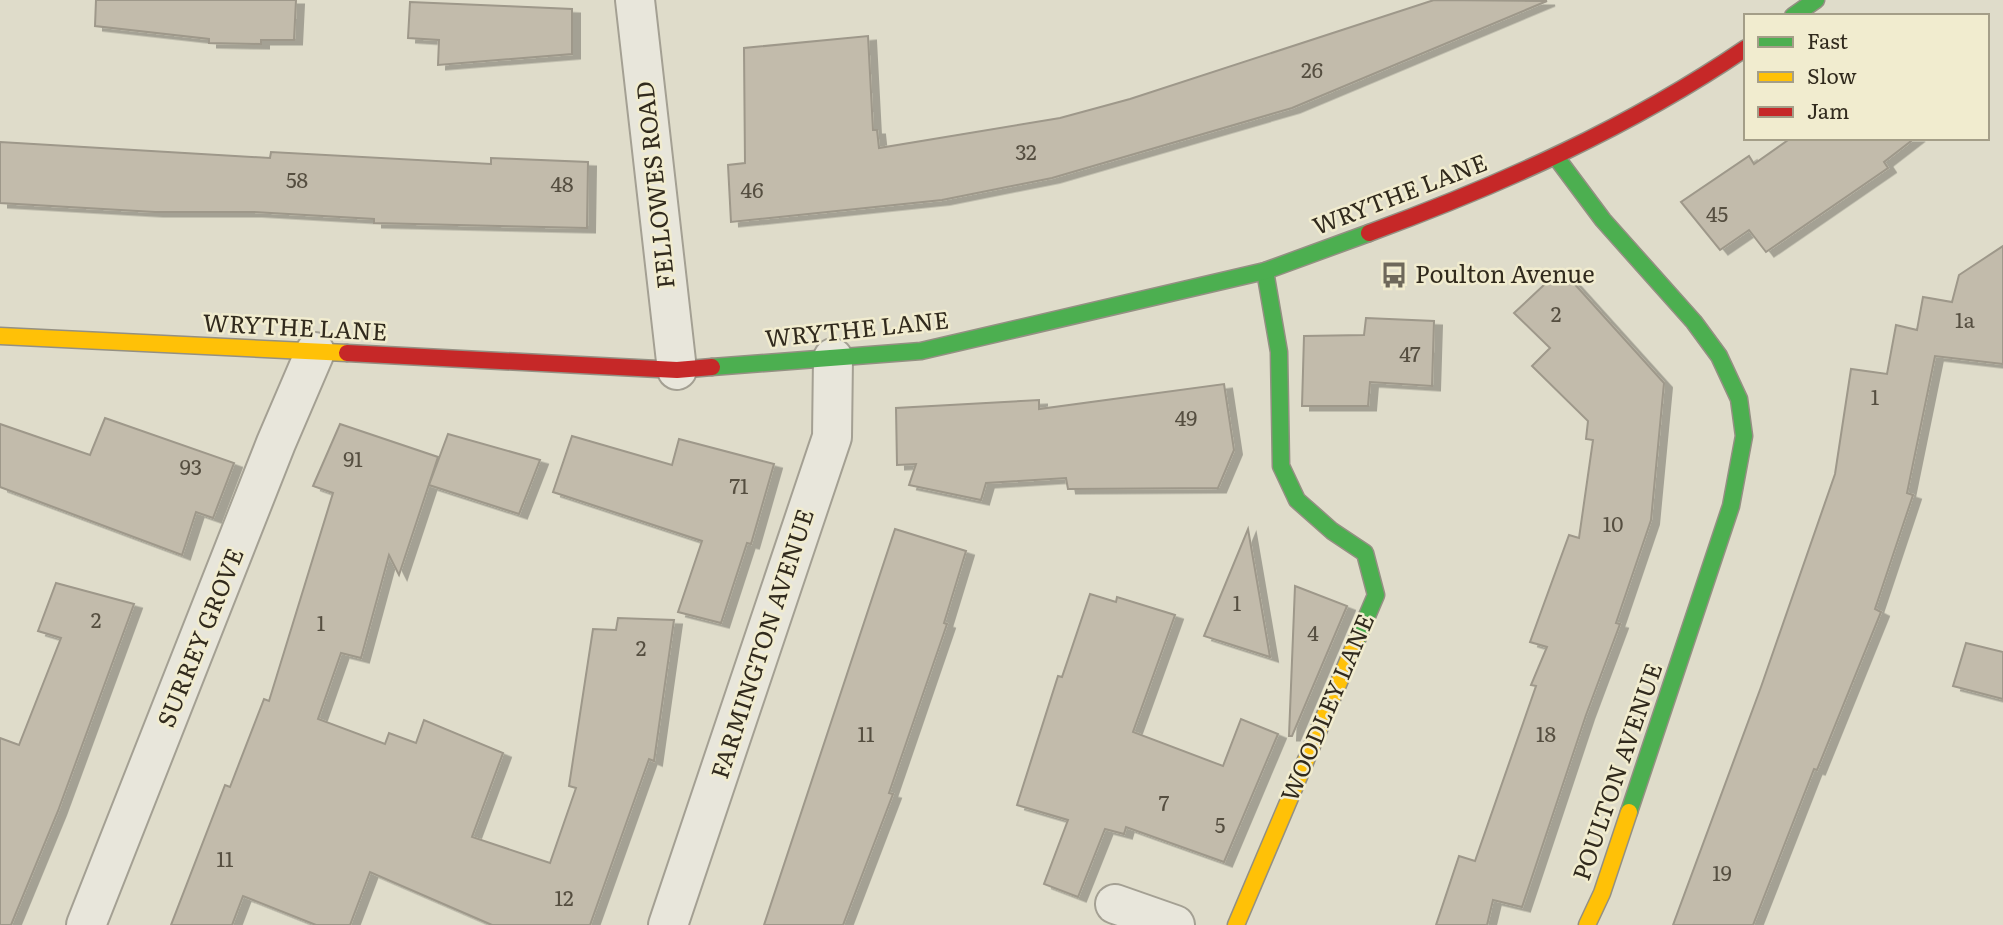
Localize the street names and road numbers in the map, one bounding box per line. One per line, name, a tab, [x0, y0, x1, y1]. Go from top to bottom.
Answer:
street label: FELLOWES ROAD	[625, 80, 682, 291]
street label: WRYTHE LANE	[1307, 143, 1492, 242]
street label: WRYTHE LANE	[763, 300, 950, 355]
street label: WRYTHE LANE	[202, 303, 388, 348]
street label: FARMINGTON AVENUE	[700, 504, 821, 783]
street label: SURREY GROVE	[147, 542, 251, 732]
street label: WOODLEY LANE	[1270, 608, 1381, 806]
street label: POULTON AVENUE	[1562, 658, 1669, 885]

